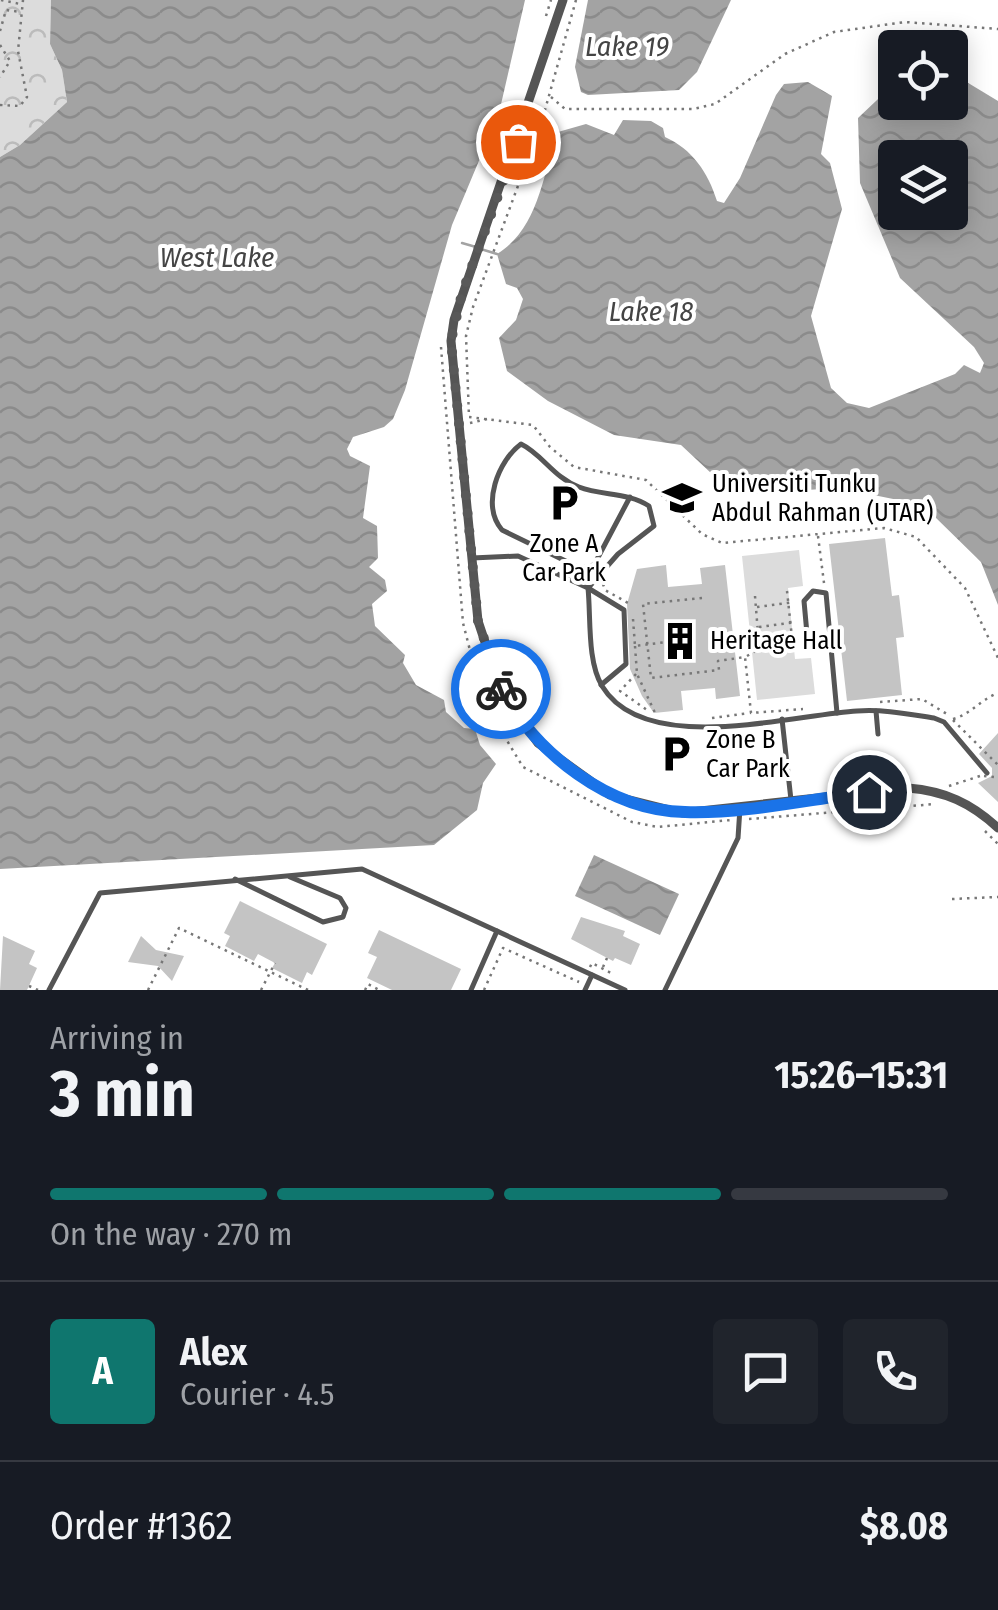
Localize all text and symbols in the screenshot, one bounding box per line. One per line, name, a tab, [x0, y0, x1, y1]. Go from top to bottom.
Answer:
water label: Lake 19	[585, 30, 669, 63]
map controls	[878, 30, 968, 230]
button: locate	[878, 30, 968, 120]
pin	[476, 100, 561, 185]
icon: bag	[491, 115, 546, 170]
button: layers	[878, 140, 968, 230]
water label: West Lake	[160, 241, 274, 274]
water label: Lake 18	[609, 295, 693, 328]
place label: Universiti Tunku Abdul Rahman (UTAR)	[712, 469, 933, 528]
school or university icon: Universiti Tunku Abdul Rahman (UTAR)	[661, 477, 703, 519]
parking icon: Zone A Car Park	[543, 482, 585, 524]
place label: Zone A Car Park	[522, 529, 606, 588]
building icon: Heritage Hall	[659, 620, 701, 662]
place label: Heritage Hall	[710, 626, 843, 656]
courier	[451, 639, 551, 739]
icon: bike	[474, 662, 529, 717]
place label: Zone B Car Park	[706, 725, 790, 784]
parking icon: Zone B Car Park	[655, 733, 697, 775]
pin	[827, 750, 912, 835]
icon: home	[842, 765, 897, 820]
text: Arriving in	[50, 1019, 184, 1057]
text: 15:26–15:31	[774, 1052, 948, 1098]
text: 3 min	[50, 1055, 195, 1133]
text: On the way · 270 m	[50, 1215, 292, 1253]
button: chat	[713, 1319, 818, 1424]
button: phone	[843, 1319, 948, 1424]
text: Alex	[180, 1329, 247, 1375]
text: A	[92, 1348, 113, 1394]
text: Courier · 4.5	[180, 1375, 335, 1413]
text: Order #1362	[50, 1503, 233, 1549]
text: $8.08	[860, 1503, 948, 1549]

